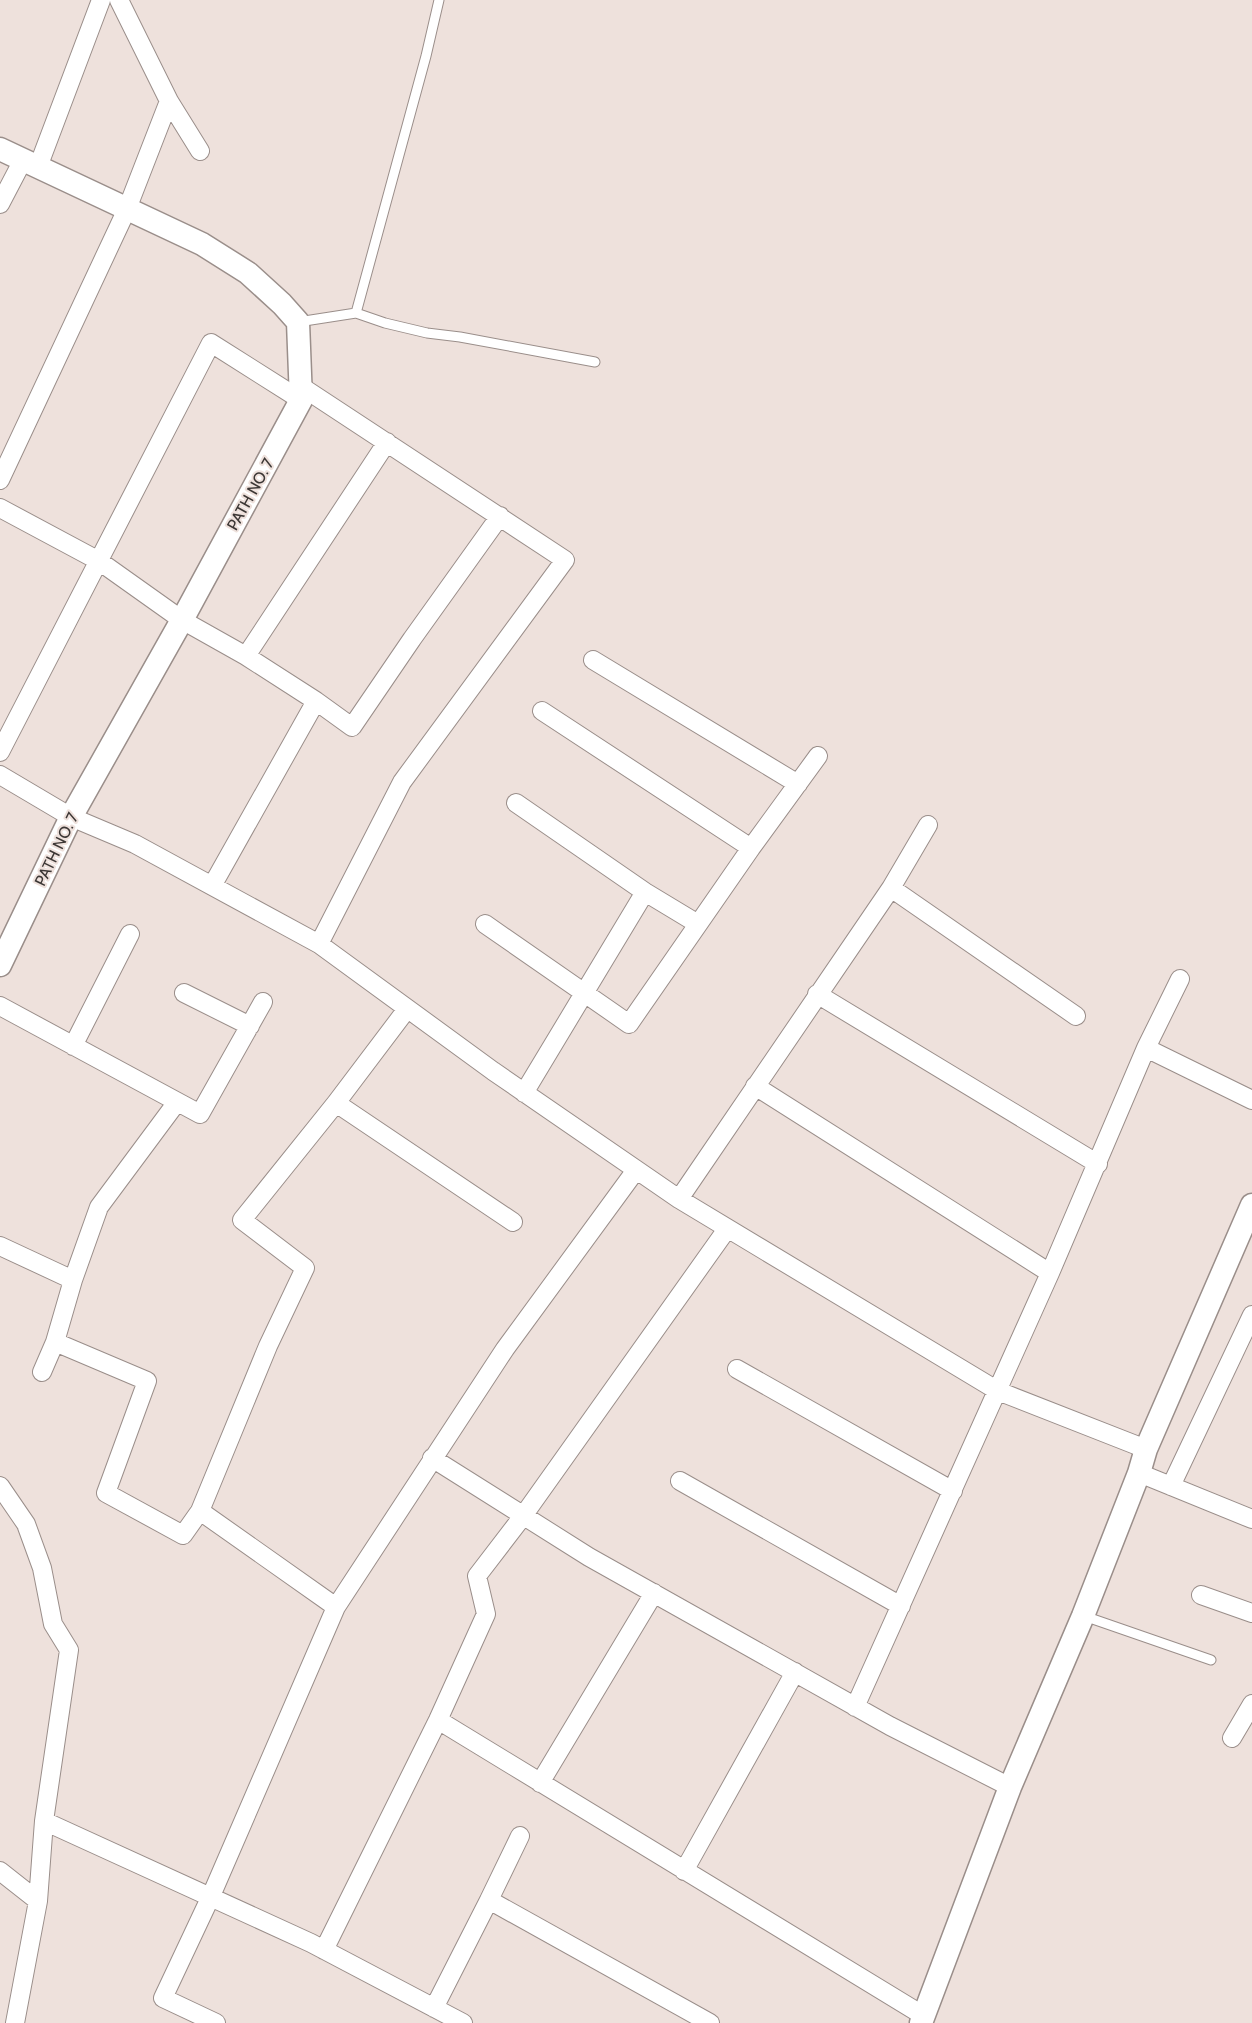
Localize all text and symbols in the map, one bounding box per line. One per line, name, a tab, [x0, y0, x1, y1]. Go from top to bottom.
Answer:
street label: PATH NO. 7	[223, 455, 278, 534]
street label: PATH NO. 7	[31, 809, 82, 889]

